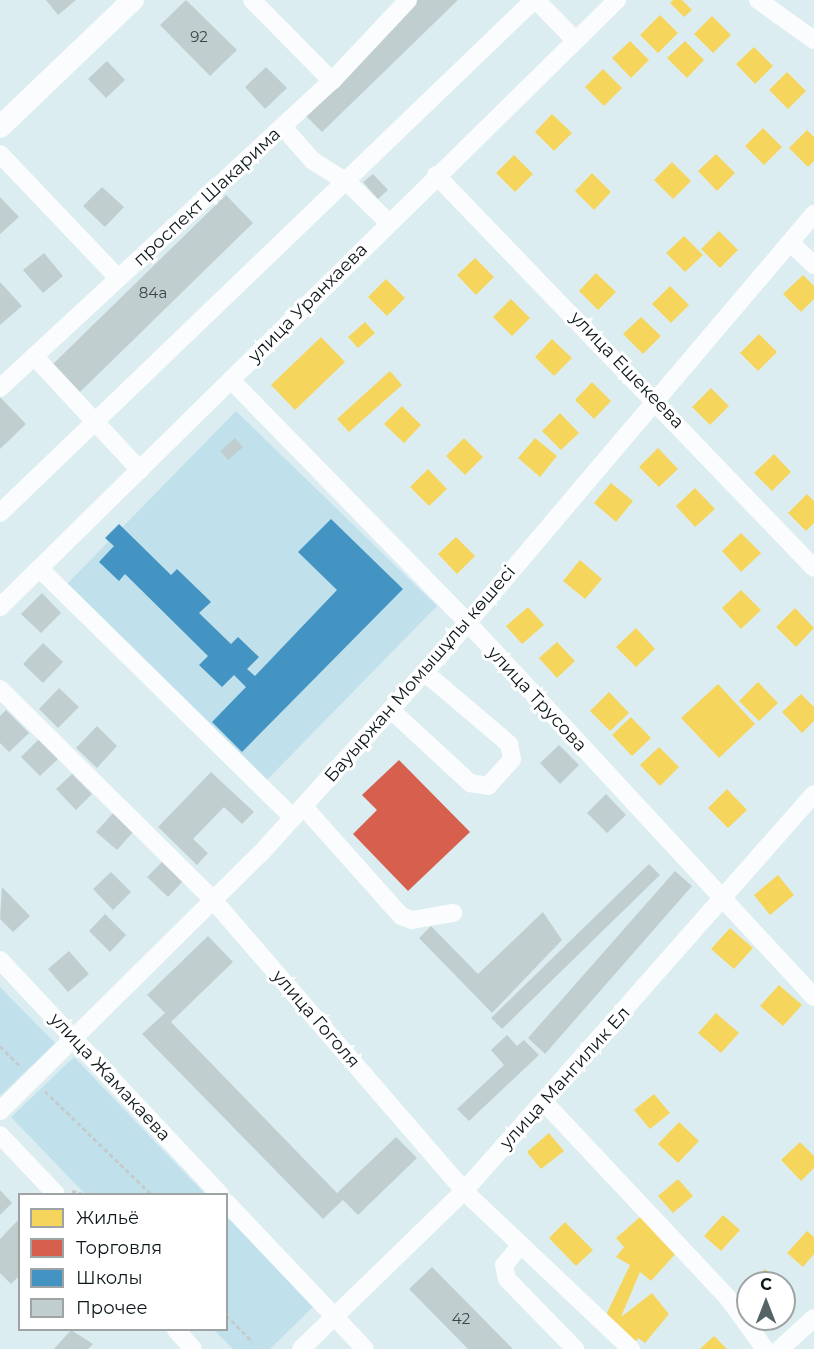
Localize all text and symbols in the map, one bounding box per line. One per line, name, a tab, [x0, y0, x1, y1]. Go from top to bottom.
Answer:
house number: 92	[190, 28, 208, 46]
street label: проспект Шакарима	[129, 123, 285, 271]
street label: улица Уранхаева	[244, 239, 372, 367]
house number: 84а	[139, 284, 167, 302]
street label: улица Ешекеева	[566, 307, 688, 433]
street label: Бауыржан Момышұлы көшесі	[320, 561, 520, 787]
street label: улица Трусова	[483, 642, 591, 756]
street label: улица Гоголя	[268, 966, 364, 1072]
street label: улица Мангилик Ел	[495, 1002, 635, 1154]
street label: улица Жамакаева	[45, 1008, 175, 1146]
legend	[18, 1193, 228, 1331]
text: Жильё	[76, 1207, 139, 1229]
text: Торговля	[76, 1237, 162, 1259]
text: Школы	[76, 1267, 143, 1289]
north arrow	[736, 1271, 796, 1331]
text: С	[760, 1275, 772, 1294]
text: Прочее	[76, 1297, 148, 1319]
house number: 42	[452, 1310, 470, 1328]

